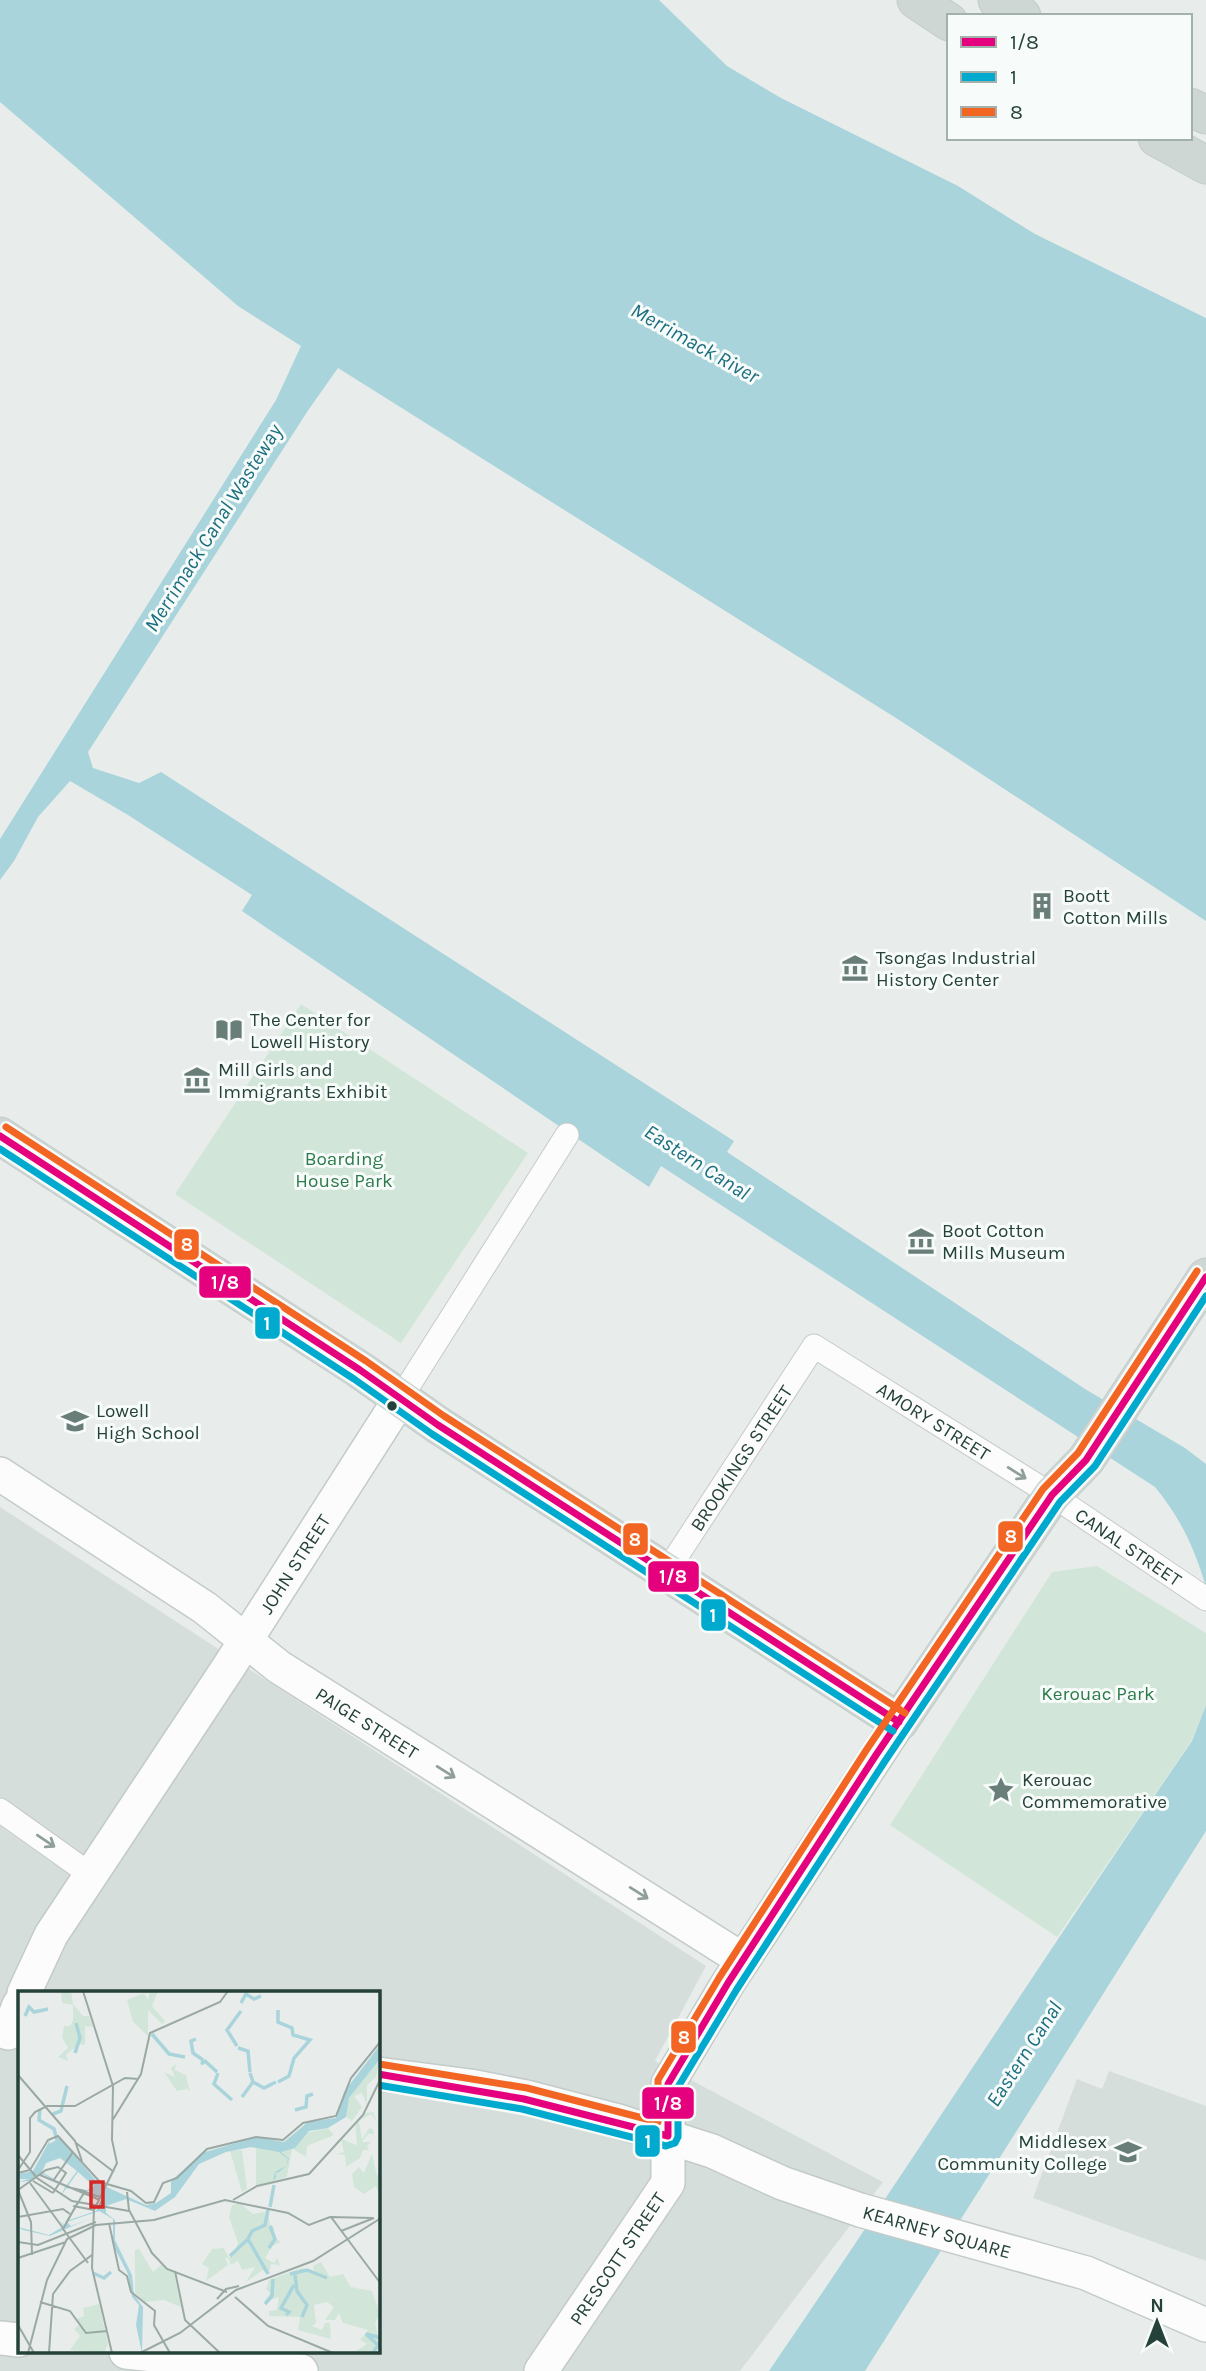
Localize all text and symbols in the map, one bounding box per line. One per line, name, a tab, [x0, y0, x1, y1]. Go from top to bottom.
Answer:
legend	[947, 14, 1192, 140]
text: 1/8	[1010, 30, 1039, 54]
text: 1	[1010, 65, 1017, 89]
text: 8	[1010, 100, 1023, 124]
water label: Merrimack River	[627, 298, 764, 388]
water label: Merrimack Canal Wasteway	[139, 419, 287, 636]
place label: Boott Cotton Mills	[1063, 885, 1168, 929]
building icon: Boott Cotton Mills	[1027, 891, 1057, 921]
place label: Tsongas Industrial History Center	[876, 947, 1036, 991]
museum icon: Tsongas Industrial History Center	[840, 953, 870, 983]
place label: The Center for Lowell History	[250, 1009, 370, 1053]
library icon: The Center for Lowell History	[214, 1015, 244, 1045]
place label: Mill Girls and Immigrants Exhibit	[218, 1059, 387, 1103]
museum icon: Mill Girls and Immigrants Exhibit	[182, 1065, 212, 1095]
water label: Eastern Canal	[640, 1119, 754, 1205]
park label: Boarding House Park	[295, 1148, 393, 1192]
place label: Boot Cotton Mills Museum	[942, 1220, 1066, 1264]
museum icon: Boot Cotton Mills Museum	[906, 1226, 936, 1256]
line badge: 8	[173, 1228, 200, 1261]
text: 8	[181, 1234, 193, 1256]
line badge: 1/8	[198, 1265, 252, 1299]
text: 1/8	[211, 1272, 239, 1294]
line badge: 1	[254, 1306, 281, 1340]
text: 1	[264, 1313, 270, 1335]
street label: AMORY STREET	[873, 1378, 994, 1466]
street label: BROOKINGS STREET	[686, 1381, 798, 1536]
unlabelled marker	[385, 1399, 399, 1413]
place label: Lowell High School	[96, 1400, 200, 1444]
school or university icon: Lowell High School	[60, 1406, 90, 1436]
one-way arrow	[1007, 1466, 1027, 1480]
street label: CANAL STREET	[1071, 1504, 1186, 1591]
street label: JOHN STREET	[256, 1510, 336, 1618]
line badge: 8	[997, 1520, 1024, 1553]
line badge: 8	[622, 1522, 649, 1556]
text: 8	[1005, 1526, 1017, 1548]
text: 8	[629, 1529, 641, 1551]
line badge: 1/8	[647, 1560, 700, 1593]
text: 1/8	[659, 1566, 687, 1588]
line badge: 1	[700, 1598, 727, 1632]
text: 1	[710, 1605, 716, 1627]
street label: PAIGE STREET	[311, 1683, 423, 1764]
park label: Kerouac Park	[1041, 1683, 1155, 1705]
one-way arrow	[436, 1765, 455, 1780]
place label: Kerouac Commemorative	[1022, 1769, 1167, 1813]
place icon: Kerouac Commemorative	[986, 1775, 1016, 1805]
one-way arrow	[36, 1834, 56, 1848]
one-way arrow	[628, 1887, 648, 1901]
inset map	[18, 1991, 380, 2354]
water label: Eastern Canal	[981, 1997, 1067, 2111]
line badge: 8	[670, 2020, 697, 2054]
text: 8	[678, 2027, 690, 2049]
line badge: 1/8	[641, 2086, 695, 2120]
text: 1/8	[654, 2093, 682, 2115]
line badge: 1	[634, 2124, 661, 2158]
text: 1	[645, 2131, 651, 2153]
place label: Middlesex Community College	[937, 2131, 1107, 2175]
school or university icon: Middlesex Community College	[1113, 2137, 1143, 2167]
street label: PRESCOTT STREET	[565, 2188, 671, 2329]
street label: KEARNEY SQUARE	[860, 2201, 1013, 2264]
north arrow	[1122, 2287, 1192, 2357]
text: N	[1150, 2295, 1164, 2317]

